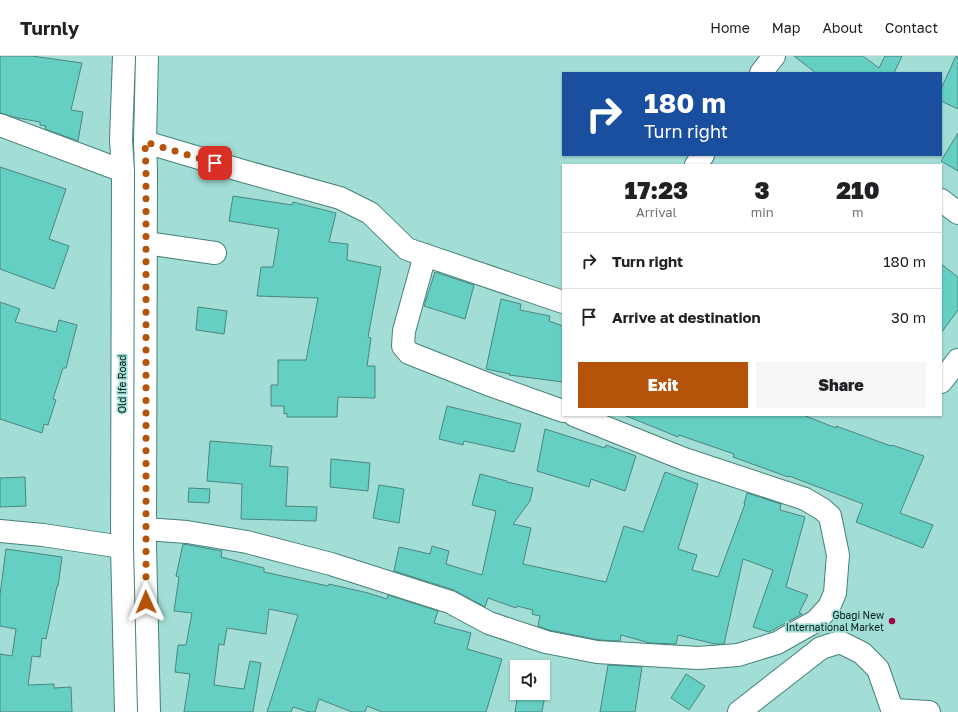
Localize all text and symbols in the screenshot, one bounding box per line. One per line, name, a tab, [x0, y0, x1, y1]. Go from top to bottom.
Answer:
text: Turnly	[20, 16, 79, 39]
text: Home	[710, 19, 750, 36]
text: Map	[772, 19, 800, 36]
text: About	[822, 19, 863, 36]
text: Contact	[885, 19, 938, 36]
text: 180 m	[644, 86, 726, 119]
icon: right	[578, 88, 630, 140]
text: Turn right	[644, 120, 728, 142]
pin	[198, 146, 232, 180]
icon: arrive	[204, 152, 226, 174]
text: 17:23	[624, 175, 688, 204]
text: 3	[755, 175, 770, 204]
text: 210	[836, 175, 880, 204]
text: Arrival	[636, 204, 677, 220]
text: min	[751, 204, 774, 220]
text: m	[852, 204, 864, 220]
icon: right	[578, 250, 600, 272]
text: Turn right	[612, 252, 683, 270]
text: 180 m	[883, 252, 926, 270]
icon: arrive	[578, 306, 600, 328]
text: Arrive at destination	[612, 308, 761, 326]
text: 30 m	[891, 308, 926, 326]
street label: Old Ife Road	[116, 355, 128, 413]
button: Exit	[578, 362, 748, 408]
button: Share	[756, 362, 926, 408]
position arrow	[125, 581, 167, 623]
place label: Gbagi New International Market	[786, 609, 884, 633]
marker: Gbagi New International Market	[887, 616, 897, 626]
map controls	[510, 660, 550, 700]
button: sound	[510, 660, 550, 700]

